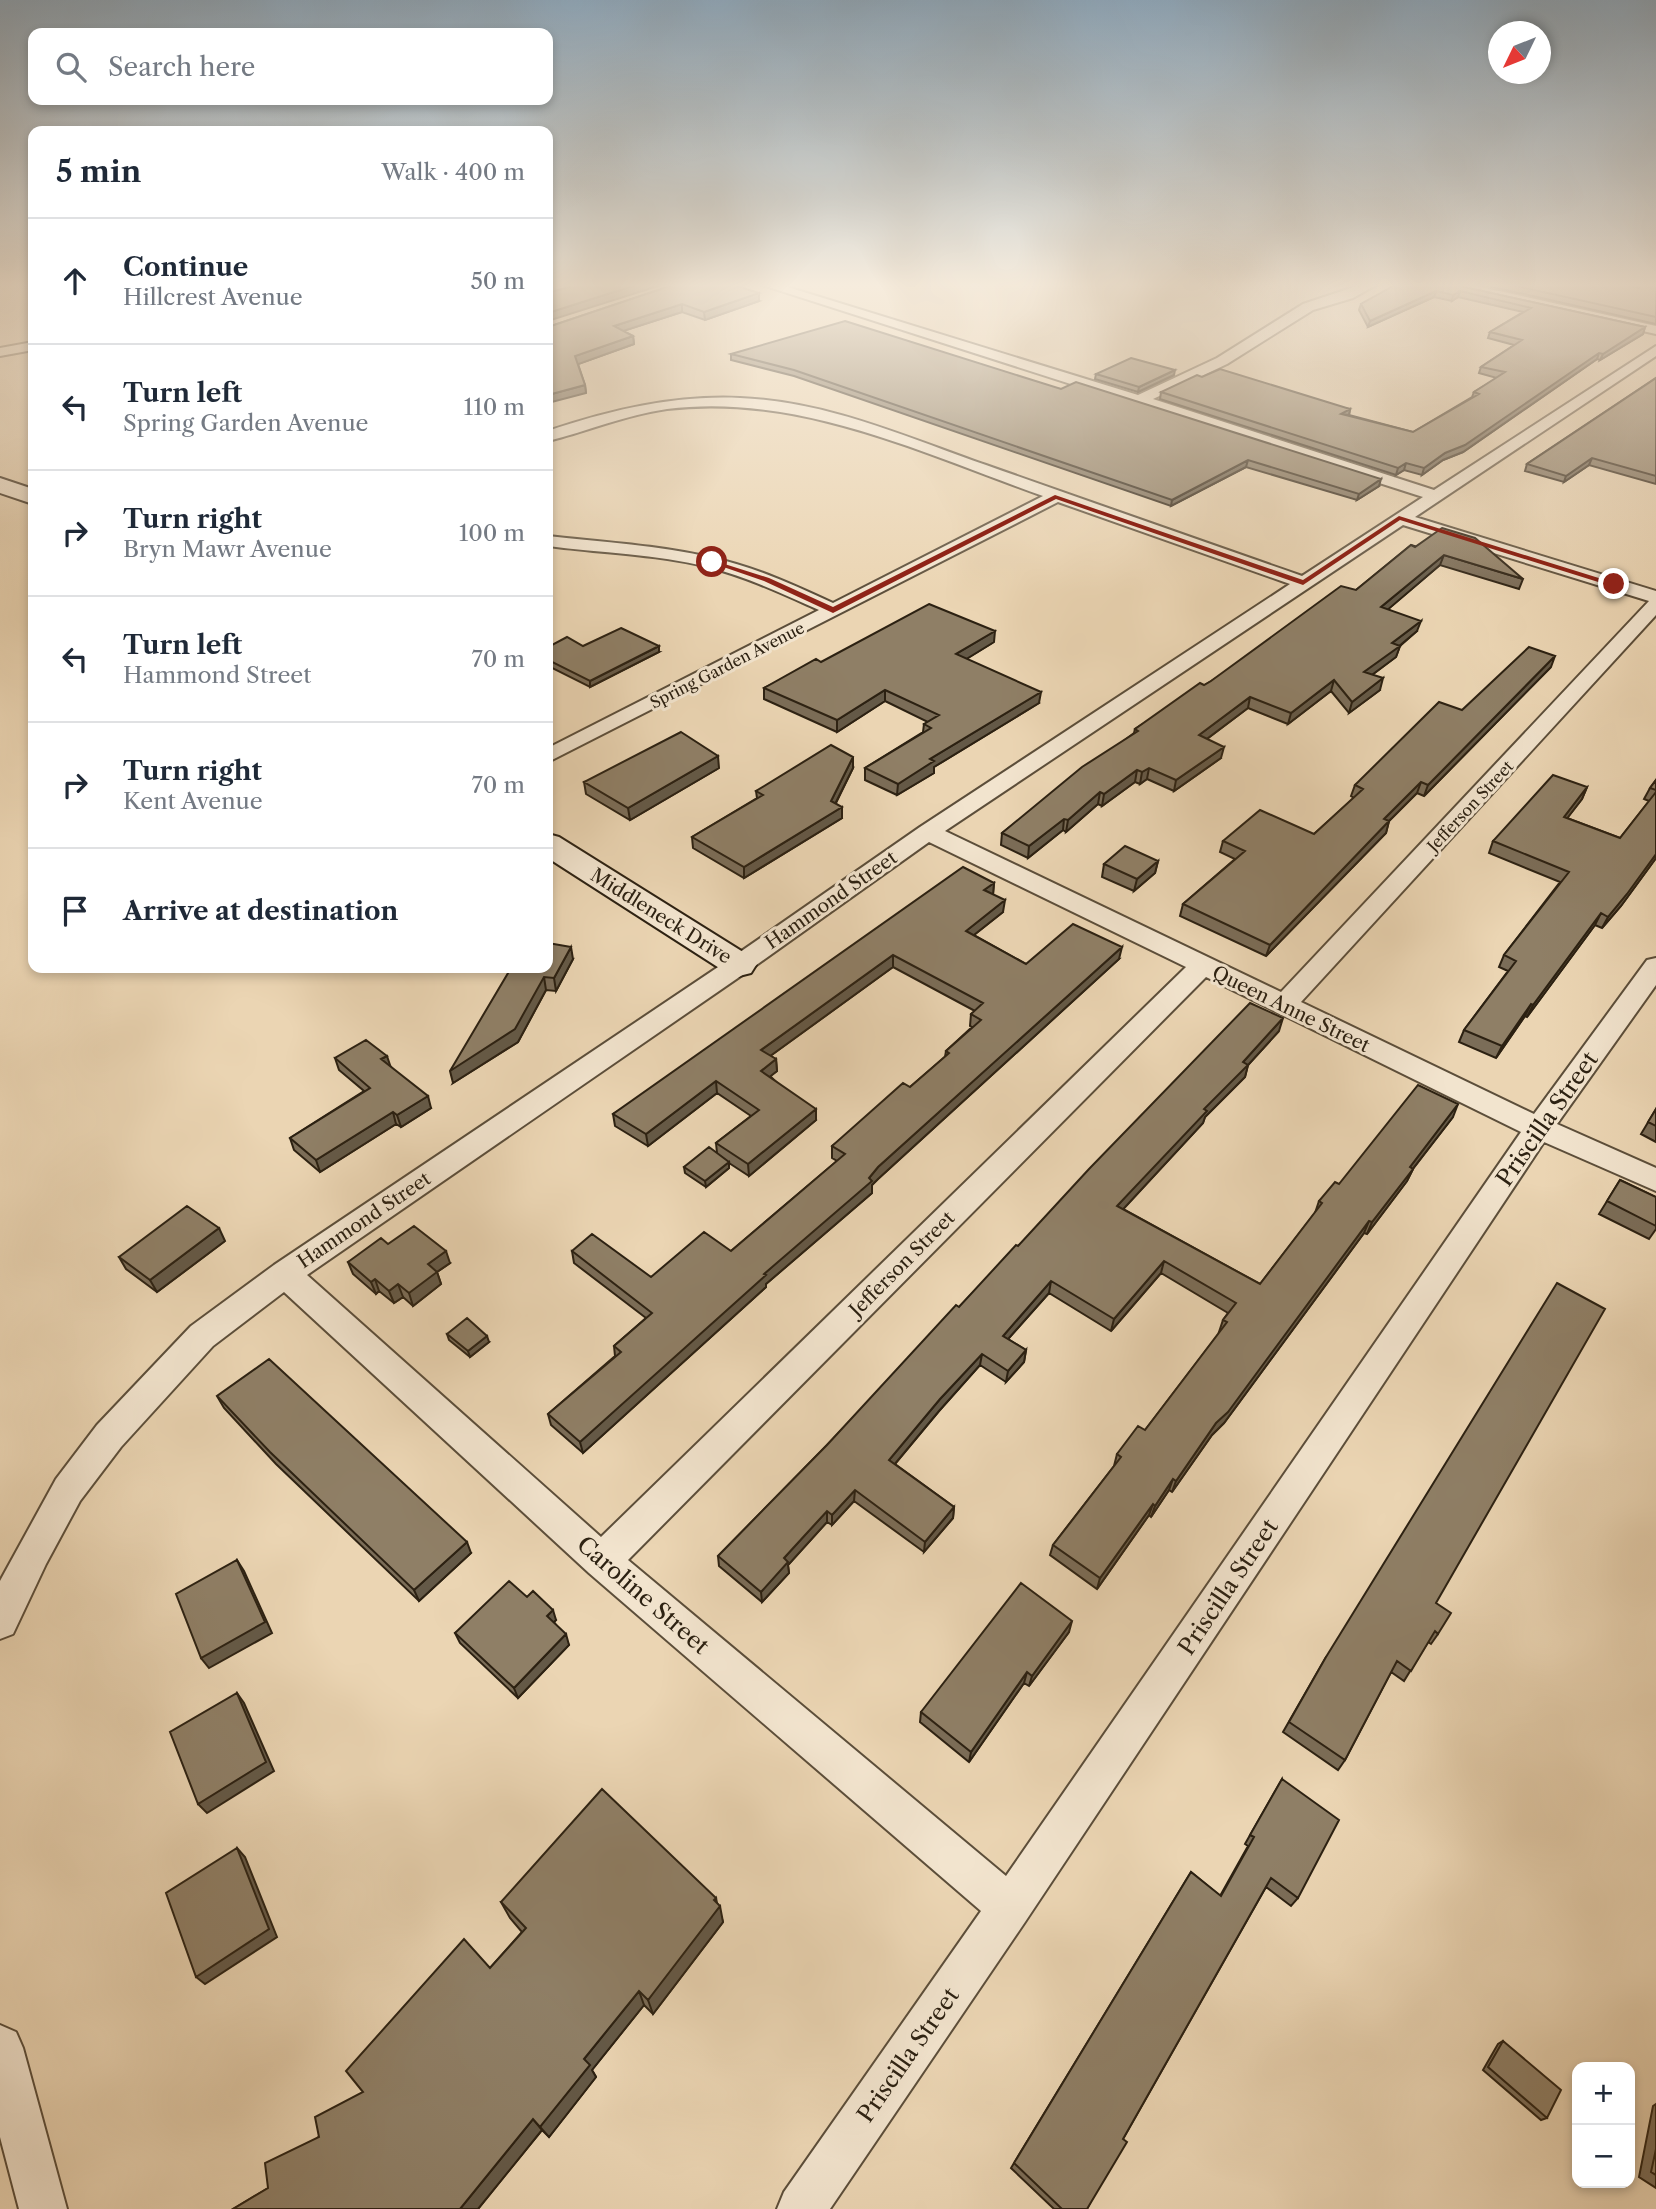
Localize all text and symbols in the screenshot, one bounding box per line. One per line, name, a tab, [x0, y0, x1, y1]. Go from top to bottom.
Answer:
north arrow	[1488, 21, 1551, 84]
search box	[28, 28, 553, 105]
icon: search	[52, 48, 90, 86]
text: Search here	[108, 51, 255, 83]
text: 5 min	[56, 153, 141, 190]
text: Walk · 400 m	[381, 158, 525, 186]
text: Continue	[123, 251, 248, 283]
icon: ahead	[56, 262, 94, 300]
text: 50 m	[470, 267, 525, 295]
text: Hillcrest Avenue	[123, 283, 303, 311]
text: Turn left	[123, 377, 242, 409]
icon: left	[56, 388, 94, 426]
text: 110 m	[464, 393, 525, 421]
text: Spring Garden Avenue	[123, 409, 369, 437]
text: Turn right	[123, 503, 262, 535]
icon: right	[56, 514, 94, 552]
text: 100 m	[459, 519, 525, 547]
text: Bryn Mawr Avenue	[123, 535, 332, 563]
route start	[696, 546, 727, 577]
route end	[1598, 568, 1629, 599]
street label: Spring Garden Avenue	[646, 617, 808, 713]
text: Turn left	[123, 629, 242, 661]
icon: left	[56, 640, 94, 678]
text: 70 m	[472, 645, 525, 673]
text: Hammond Street	[123, 661, 311, 689]
text: Turn right	[123, 755, 262, 787]
street label: Jefferson Street	[1421, 756, 1518, 858]
icon: right	[56, 766, 94, 804]
text: 70 m	[472, 771, 525, 799]
text: Kent Avenue	[123, 787, 263, 815]
street label: Hammond Street	[761, 846, 902, 954]
street label: Middleneck Drive	[586, 863, 736, 969]
icon: arrive	[56, 892, 94, 930]
text: Arrive at destination	[123, 895, 398, 927]
street label: Queen Anne Street	[1208, 961, 1374, 1057]
street label: Priscilla Street	[1490, 1046, 1604, 1192]
street label: Hammond Street	[293, 1167, 435, 1273]
street label: Jefferson Street	[842, 1206, 960, 1324]
street label: Priscilla Street	[1172, 1514, 1284, 1660]
street label: Caroline Street	[571, 1530, 715, 1660]
street label: Priscilla Street	[851, 1982, 965, 2128]
map controls	[1572, 2062, 1635, 2188]
button: +	[1572, 2062, 1635, 2125]
button: −	[1572, 2125, 1635, 2188]

